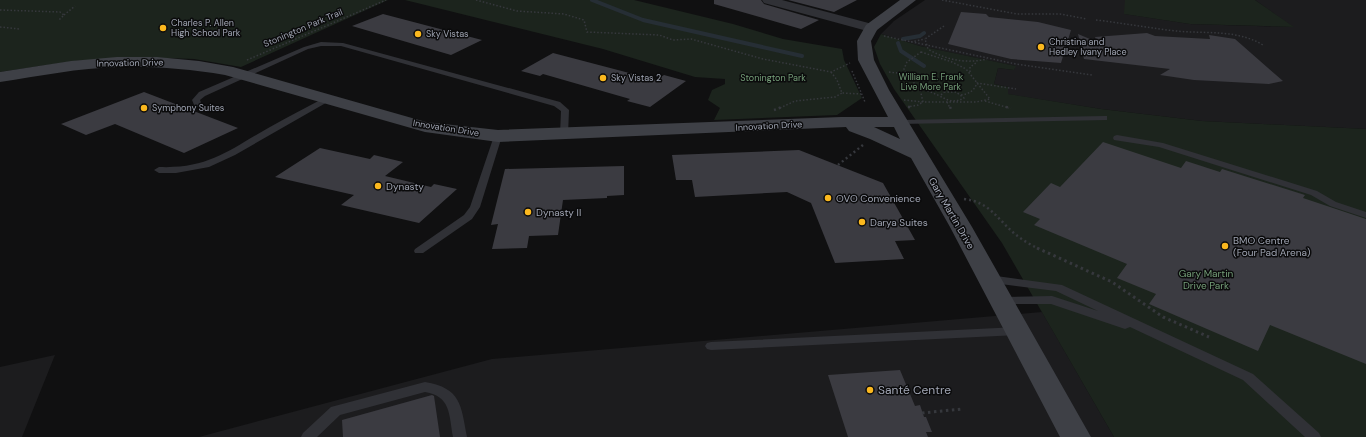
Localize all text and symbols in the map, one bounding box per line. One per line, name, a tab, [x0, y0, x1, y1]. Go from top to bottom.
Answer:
street label: Stonington Park Trail	[262, 6, 344, 50]
place label: Charles P. Allen High School Park	[171, 17, 241, 39]
marker: Charles P. Allen High School Park	[158, 23, 168, 33]
place label: Sky Vistas	[426, 28, 469, 40]
marker: Sky Vistas	[413, 29, 423, 39]
place label: Christina and Hedley Ivany Place	[1049, 36, 1127, 58]
marker: Christina and Hedley Ivany Place	[1036, 42, 1046, 52]
street label: Innovation Drive	[97, 56, 163, 70]
park label: William E. Frank Live More Park	[899, 71, 964, 93]
place label: Sky Vistas 2	[611, 72, 661, 84]
park label: Stonington Park	[740, 72, 806, 84]
marker: Sky Vistas 2	[598, 73, 608, 83]
place label: Symphony Suites	[152, 102, 225, 114]
marker: Symphony Suites	[139, 103, 149, 113]
street label: Innovation Drive	[412, 117, 480, 139]
street label: Innovation Drive	[735, 118, 803, 134]
street label: Gary Martin Drive	[926, 175, 978, 252]
place label: Dynasty	[386, 180, 424, 193]
marker: Dynasty	[373, 181, 383, 191]
place label: OVO Convenience	[836, 192, 921, 205]
marker: OVO Convenience	[823, 193, 833, 203]
place label: Dynasty II	[536, 206, 581, 219]
marker: Dynasty II	[523, 207, 533, 217]
place label: Darya Suites	[870, 216, 928, 229]
marker: Darya Suites	[857, 217, 867, 227]
place label: BMO Centre (Four Pad Arena)	[1233, 234, 1311, 259]
marker: BMO Centre (Four Pad Arena)	[1220, 241, 1230, 251]
park label: Gary Martin Drive Park	[1179, 267, 1234, 292]
place label: Santé Centre	[878, 382, 951, 398]
marker: Santé Centre	[865, 385, 875, 395]

